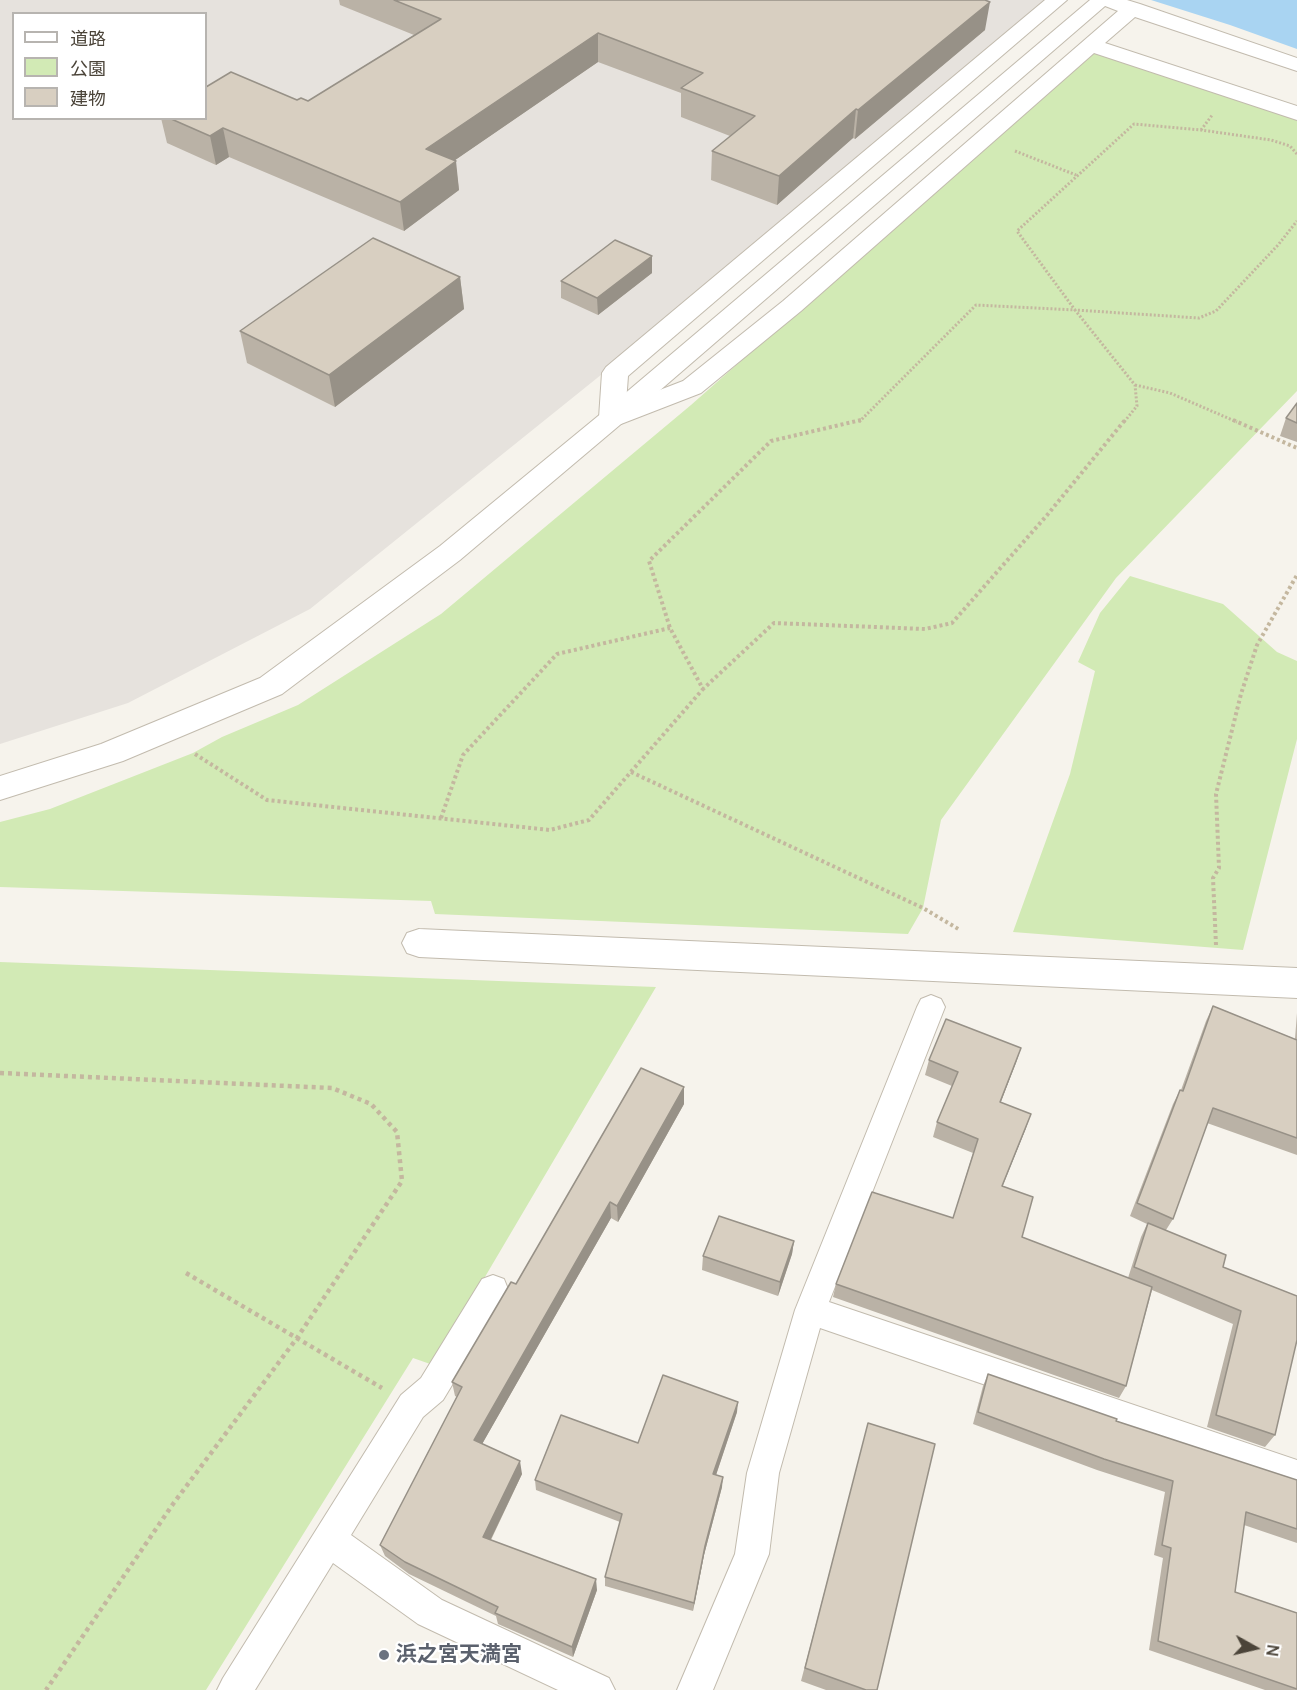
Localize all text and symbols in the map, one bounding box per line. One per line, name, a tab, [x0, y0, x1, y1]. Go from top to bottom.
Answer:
legend	[12, 12, 207, 120]
text: 道路	[70, 26, 106, 50]
text: 公園	[70, 56, 106, 80]
text: 建物	[70, 86, 106, 110]
north arrow	[1225, 1618, 1285, 1678]
place label: 浜之宮天満宮	[396, 1642, 522, 1668]
text: N	[1261, 1643, 1285, 1658]
marker: 浜之宮天満宮	[377, 1648, 391, 1662]

